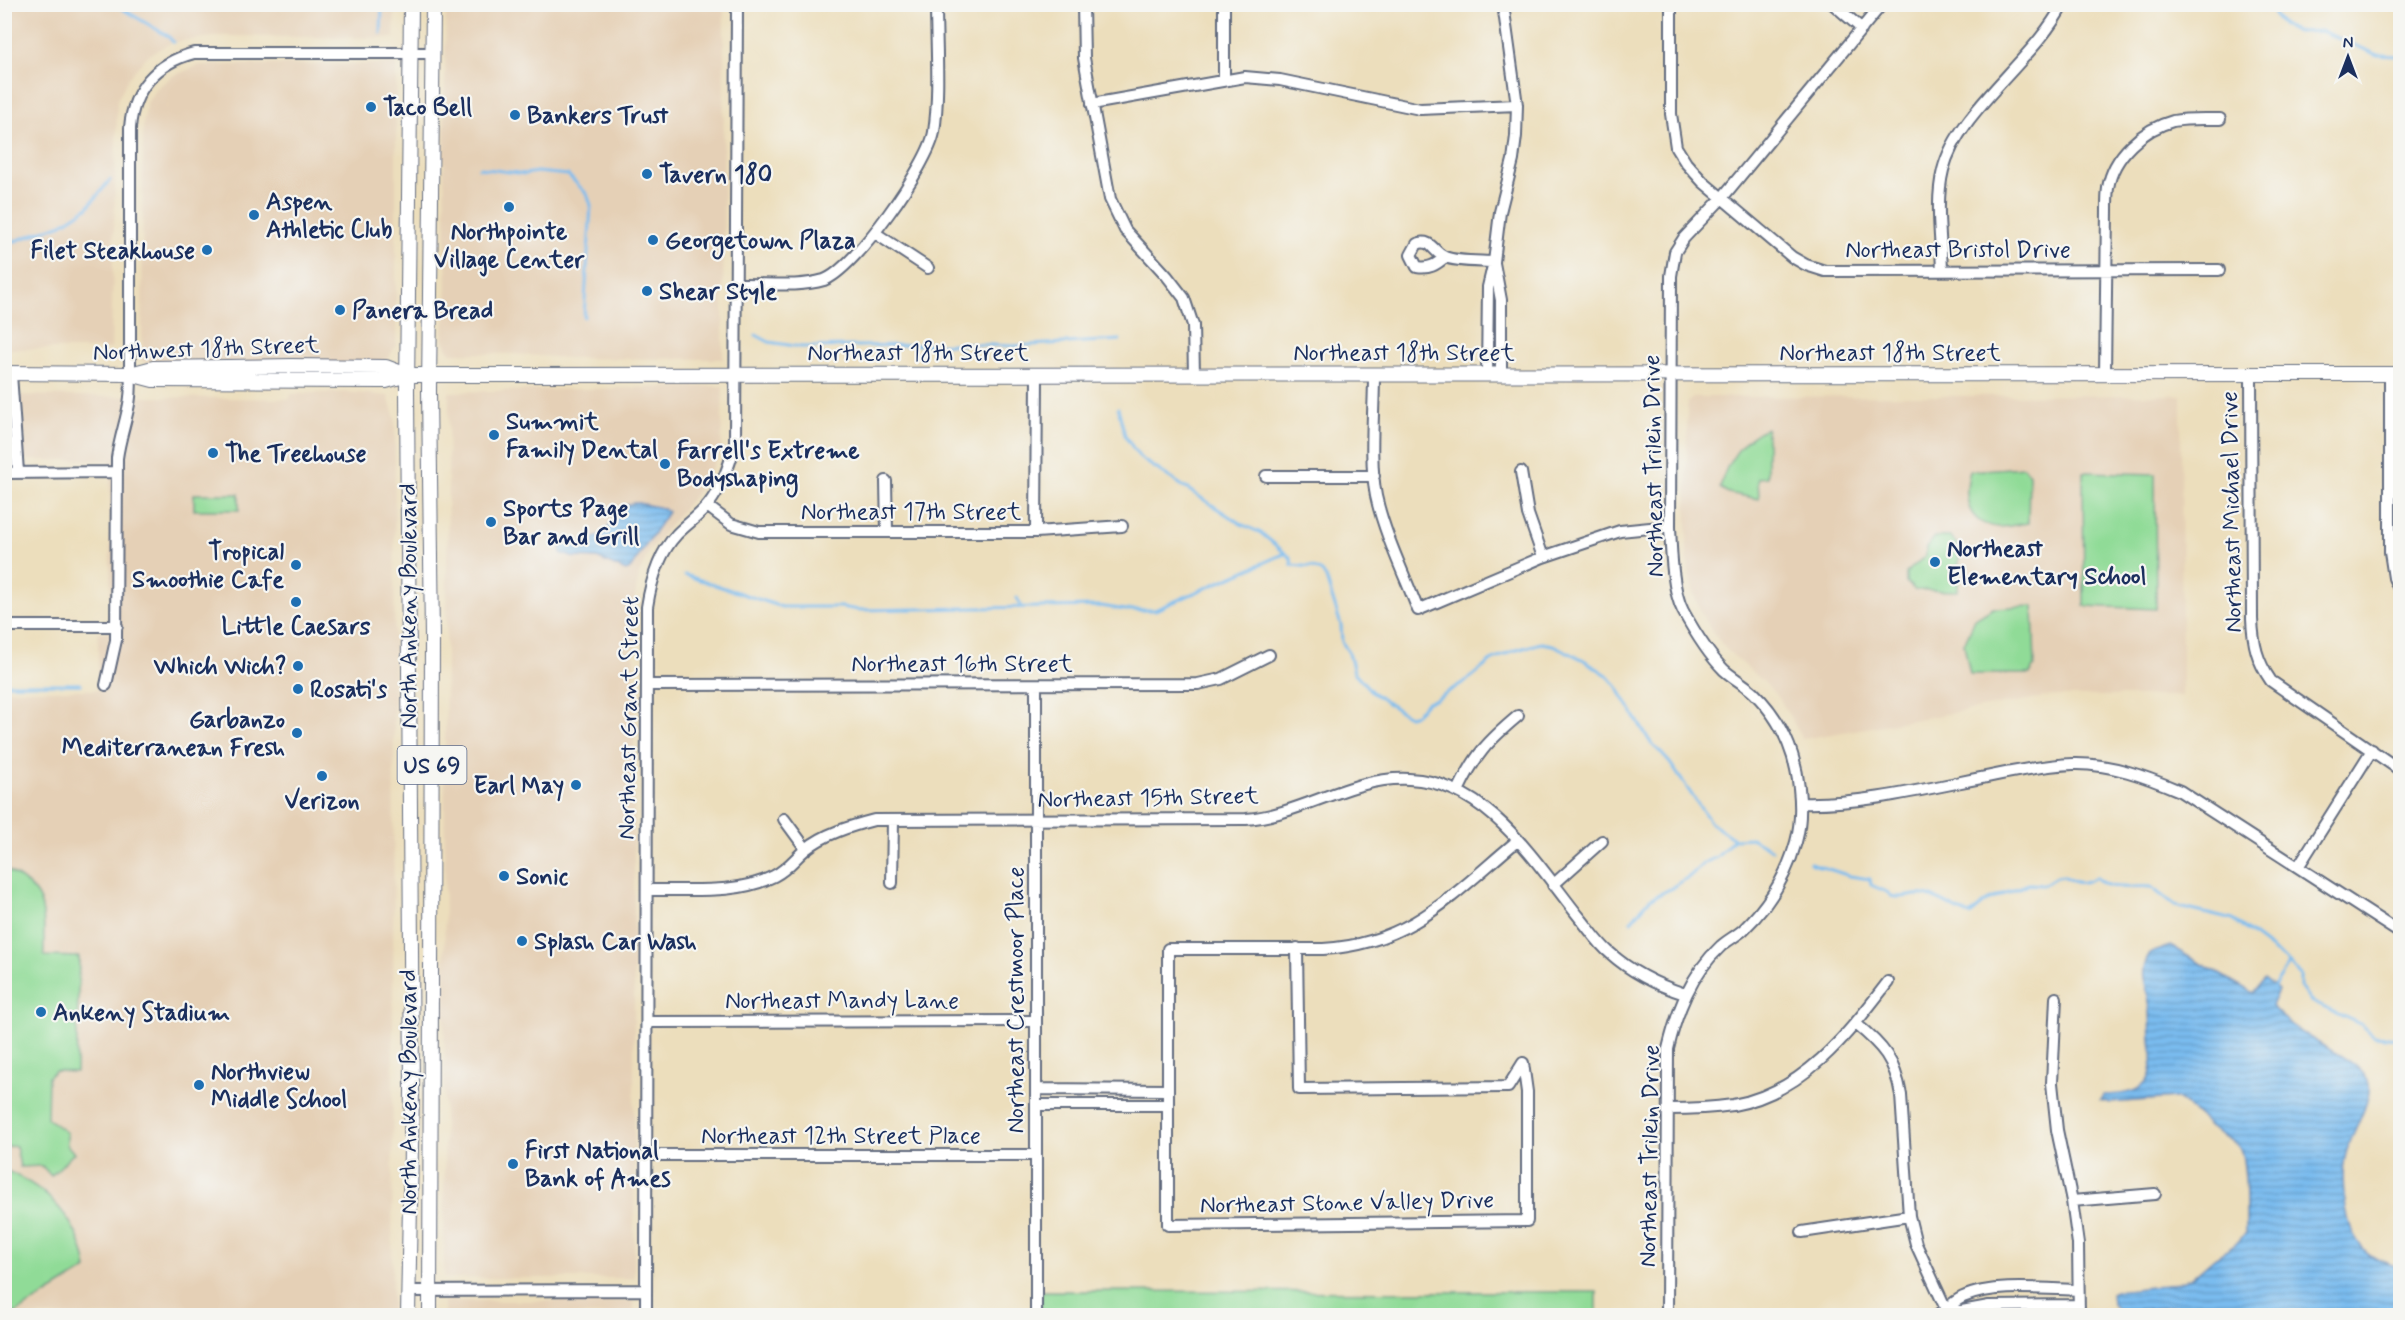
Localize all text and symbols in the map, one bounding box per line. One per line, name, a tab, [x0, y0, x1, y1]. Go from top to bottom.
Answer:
north arrow	[2318, 27, 2378, 87]
text: N	[2343, 33, 2353, 54]
place label: Taco Bell	[383, 93, 472, 124]
marker: Taco Bell	[364, 100, 378, 114]
place label: Bankers Trust	[527, 101, 669, 132]
marker: Bankers Trust	[508, 108, 522, 122]
place label: Tavern 180	[659, 160, 772, 191]
marker: Tavern 180	[640, 167, 654, 181]
place label: Aspen Athletic Club	[266, 187, 393, 246]
marker: Northpointe Village Center	[502, 200, 516, 214]
marker: Aspen Athletic Club	[247, 208, 261, 222]
place label: Northpointe Village Center	[434, 217, 585, 277]
place label: Georgetown Plaza	[665, 226, 856, 260]
marker: Georgetown Plaza	[646, 233, 660, 247]
street label: Northeast Bristol Drive	[1845, 235, 2071, 266]
place label: Filet Steakhouse	[30, 236, 195, 267]
marker: Filet Steakhouse	[200, 243, 214, 257]
place label: Shear Style	[659, 277, 777, 308]
marker: Shear Style	[640, 284, 654, 298]
place label: Panera Bread	[352, 296, 493, 327]
marker: Panera Bread	[333, 303, 347, 317]
street label: Northwest 18th Street	[92, 330, 320, 369]
street label: Northeast 18th Street	[807, 338, 1029, 369]
street label: Northeast 18th Street	[1293, 338, 1515, 369]
street label: Northeast 18th Street	[1779, 338, 2001, 369]
street label: Northeast Trilein Drive	[1637, 354, 1672, 578]
street label: Northeast Michael Drive	[2215, 391, 2250, 633]
place label: Summit Family Dental	[506, 407, 658, 466]
marker: Summit Family Dental	[487, 428, 501, 442]
place label: Farrell's Extreme Bodyshaping	[677, 436, 860, 498]
place label: The Treehouse	[225, 439, 367, 470]
marker: The Treehouse	[206, 446, 220, 460]
marker: Farrell's Extreme Bodyshaping	[658, 457, 672, 471]
street label: North Ankeny Boulevard	[394, 483, 425, 729]
place label: Sports Page Bar and Grill	[503, 494, 640, 553]
street label: Northeast 17th Street	[801, 497, 1021, 528]
marker: Sports Page Bar and Grill	[484, 515, 498, 529]
place label: Northeast Elementary School	[1947, 534, 2147, 593]
place label: Tropical Smoothie Cafe	[132, 537, 284, 596]
marker: Northeast Elementary School	[1928, 555, 1942, 569]
marker: Tropical Smoothie Cafe	[289, 558, 303, 572]
marker: Little Caesars	[289, 595, 303, 609]
street label: Northeast Grant Street	[612, 596, 647, 840]
place label: Little Caesars	[221, 612, 371, 643]
street label: Northeast 16th Street	[851, 649, 1073, 680]
place label: Which Wich?	[153, 652, 286, 683]
marker: Which Wich?	[291, 659, 305, 673]
place label: Rosati's	[310, 675, 387, 706]
marker: Rosati's	[291, 682, 305, 696]
place label: Garbanzo Mediterranean Fresh	[62, 705, 285, 764]
marker: Garbanzo Mediterranean Fresh	[290, 726, 304, 740]
road number: US 69	[398, 746, 466, 784]
marker: Verizon	[315, 769, 329, 783]
place label: Earl May	[473, 771, 564, 802]
marker: Earl May	[569, 778, 583, 792]
street label: Northeast 15th Street	[1037, 781, 1259, 816]
place label: Verizon	[285, 786, 360, 817]
place label: Sonic	[516, 862, 569, 893]
street label: Northeast Crestmoor Place	[1001, 867, 1032, 1133]
marker: Sonic	[497, 869, 511, 883]
place label: Splash Car Wash	[534, 927, 697, 958]
marker: Splash Car Wash	[515, 934, 529, 948]
street label: North Ankeny Boulevard	[394, 969, 425, 1215]
street label: Northeast Mandy Lane	[725, 986, 959, 1017]
place label: Ankeny Stadium	[53, 998, 230, 1029]
marker: Ankeny Stadium	[34, 1005, 48, 1019]
street label: Northeast Trilein Drive	[1633, 1044, 1668, 1268]
place label: Northview Middle School	[211, 1057, 347, 1116]
marker: Northview Middle School	[192, 1078, 206, 1092]
street label: Northeast 12th Street Place	[701, 1121, 981, 1152]
place label: First National Bank of Ames	[525, 1136, 671, 1195]
marker: First National Bank of Ames	[506, 1157, 520, 1171]
street label: Northeast Stone Valley Drive	[1199, 1185, 1495, 1222]

